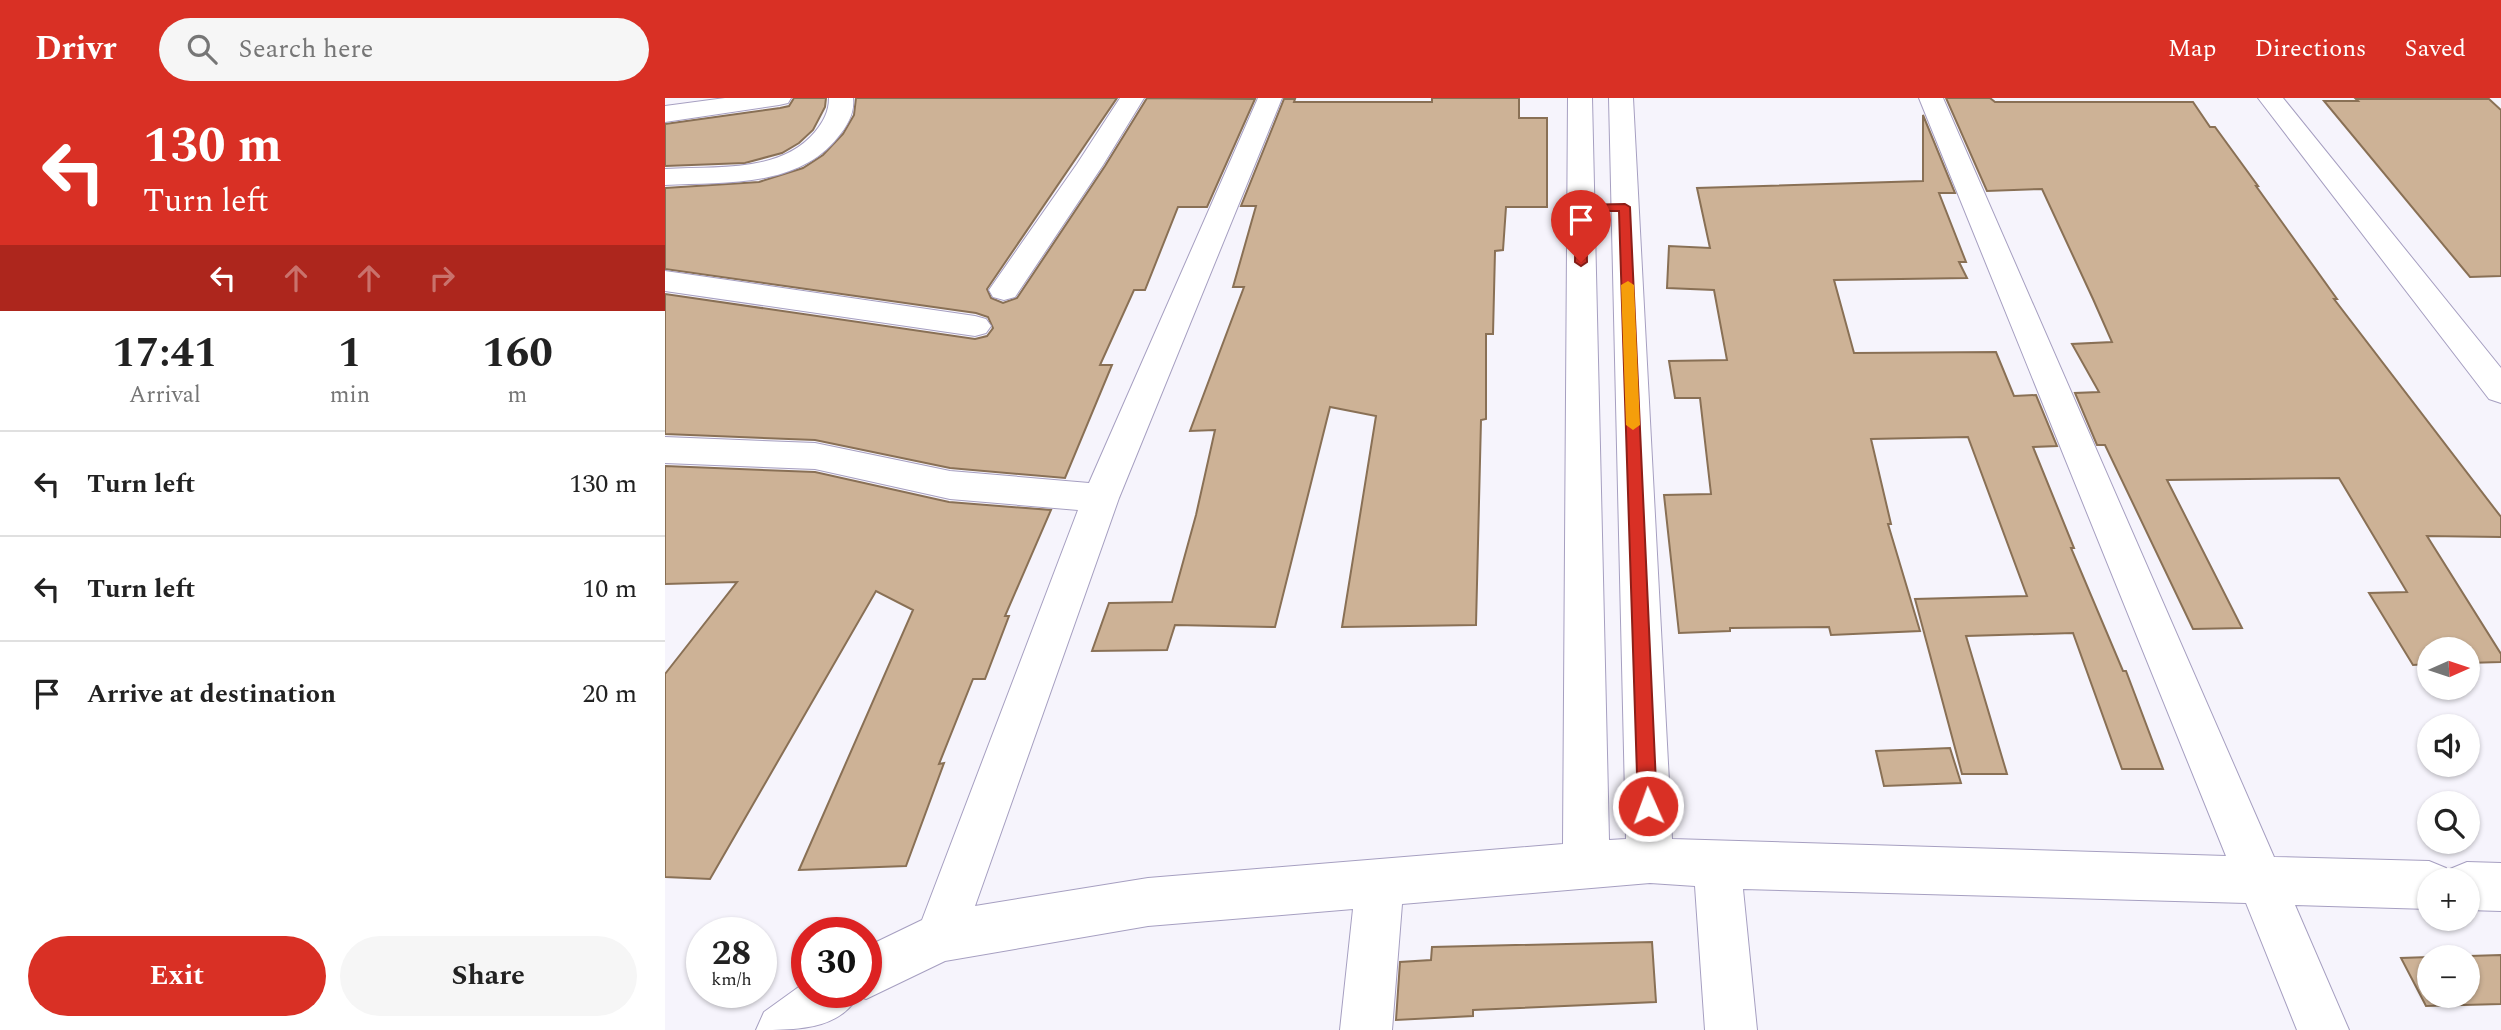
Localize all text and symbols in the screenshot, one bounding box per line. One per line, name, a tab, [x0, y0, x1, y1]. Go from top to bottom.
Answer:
search box	[159, 18, 649, 81]
text: Drivr	[35, 24, 117, 74]
text: Search here	[239, 29, 373, 69]
icon: search	[183, 30, 221, 68]
text: Map	[2168, 31, 2216, 67]
text: Directions	[2254, 31, 2366, 67]
text: Saved	[2404, 31, 2466, 67]
text: 130 m	[143, 109, 282, 184]
icon: left	[28, 126, 119, 217]
text: Turn left	[143, 177, 269, 226]
pin	[1551, 190, 1611, 262]
icon: arrive	[1562, 201, 1600, 239]
icon: left	[204, 259, 242, 297]
icon: ahead	[277, 259, 315, 297]
icon: ahead	[350, 259, 388, 297]
icon: right	[423, 259, 461, 297]
text: 17:41	[112, 322, 218, 385]
text: 1	[338, 322, 362, 385]
text: 160	[482, 322, 553, 385]
text: Arrival	[129, 378, 201, 413]
text: min	[330, 378, 370, 413]
text: m	[508, 378, 527, 413]
text: Turn left	[87, 464, 195, 504]
text: 130 m	[569, 464, 637, 504]
icon: left	[28, 465, 66, 503]
text: Turn left	[87, 569, 195, 609]
text: 10 m	[582, 569, 637, 609]
icon: left	[28, 570, 66, 608]
north arrow	[2417, 637, 2480, 700]
map controls	[2417, 637, 2480, 1008]
text: Arrive at destination	[87, 674, 336, 714]
text: 20 m	[582, 674, 637, 714]
icon: arrive	[28, 675, 66, 713]
button: sound	[2417, 714, 2480, 777]
position arrow	[1611, 769, 1685, 843]
button: search	[2417, 791, 2480, 854]
button: +	[2417, 868, 2480, 931]
speed limit sign: 30	[791, 917, 882, 1008]
text: 28	[712, 927, 751, 980]
button: Exit	[28, 936, 326, 1016]
button: Share	[340, 936, 637, 1016]
button: −	[2417, 945, 2480, 1008]
text: km/h	[711, 966, 752, 993]

